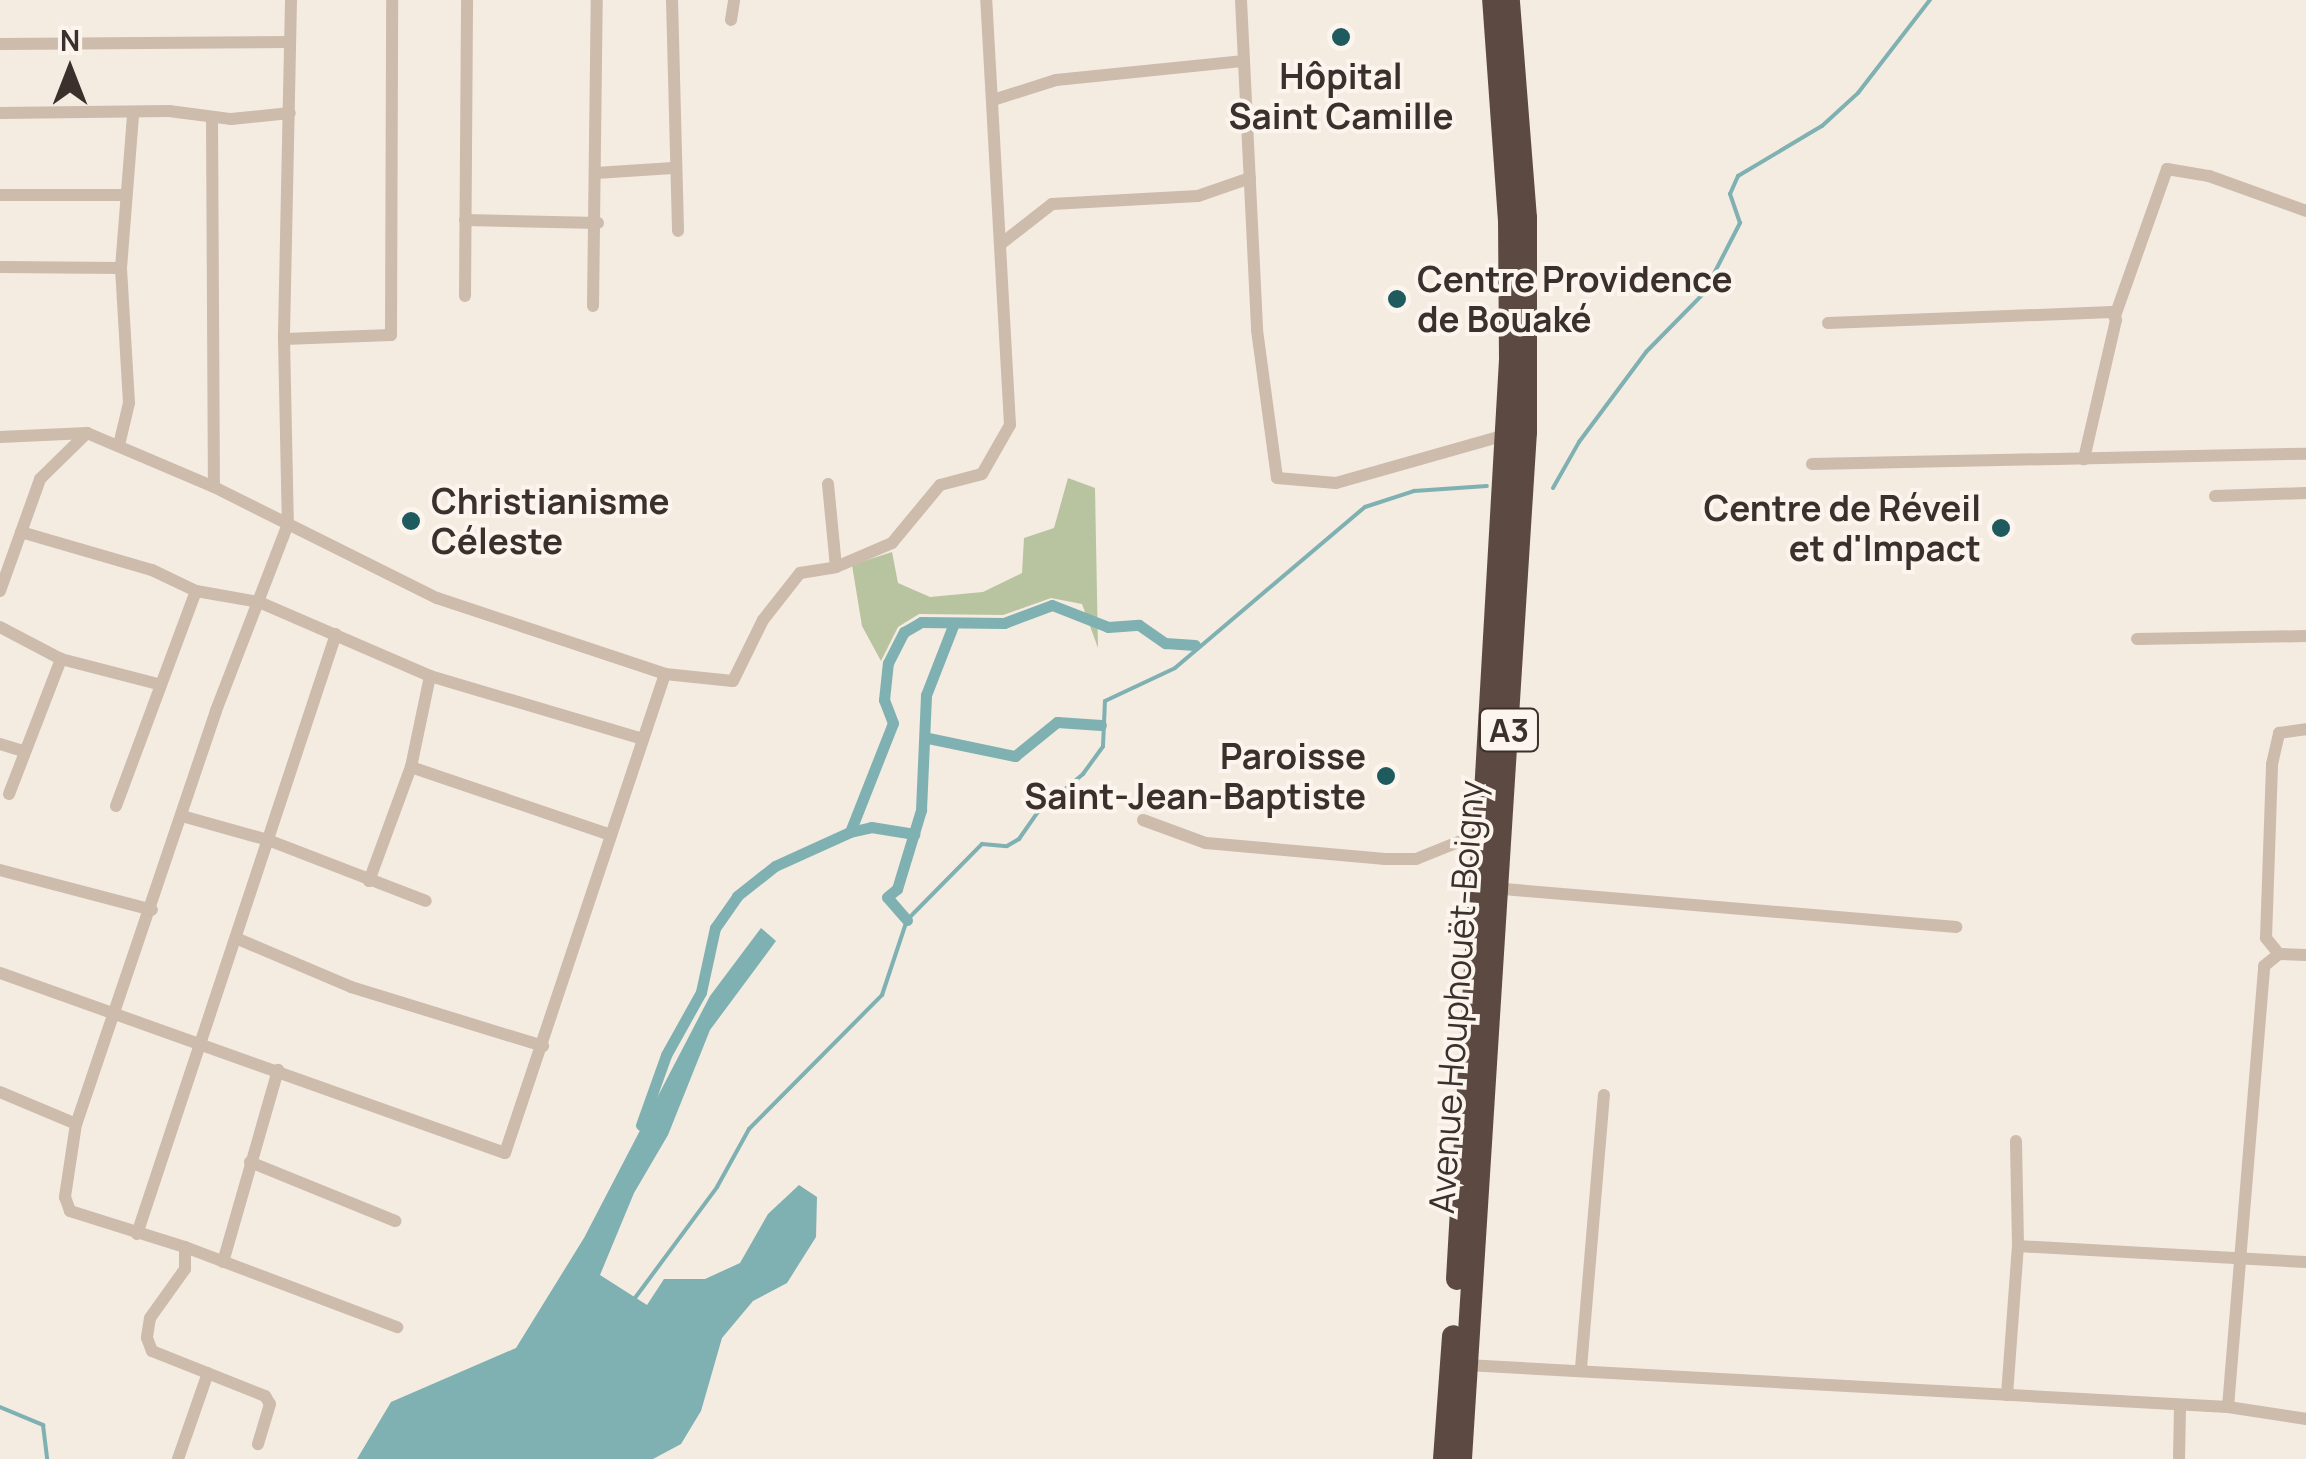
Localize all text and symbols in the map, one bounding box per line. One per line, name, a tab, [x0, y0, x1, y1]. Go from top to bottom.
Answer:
north arrow	[20, 20, 120, 120]
text: N	[60, 21, 80, 59]
marker: Hôpital Saint Camille	[1328, 24, 1354, 50]
place label: Hôpital Saint Camille	[1228, 55, 1454, 137]
place label: Centre Providence de Bouaké	[1417, 258, 1733, 340]
marker: Centre Providence de Bouaké	[1386, 288, 1408, 310]
place label: Christianisme Céleste	[431, 480, 670, 562]
place label: Centre de Réveil et d'Impact	[1703, 487, 1981, 569]
marker: Christianisme Céleste	[400, 510, 422, 532]
marker: Centre de Réveil et d'Impact	[1990, 517, 2012, 539]
road number: A3	[1476, 703, 1542, 757]
place label: Paroisse Saint-Jean-Baptiste	[1024, 735, 1366, 817]
marker: Paroisse Saint-Jean-Baptiste	[1375, 765, 1397, 787]
street label: Avenue Houphouët-Boigny	[1420, 779, 1492, 1215]

